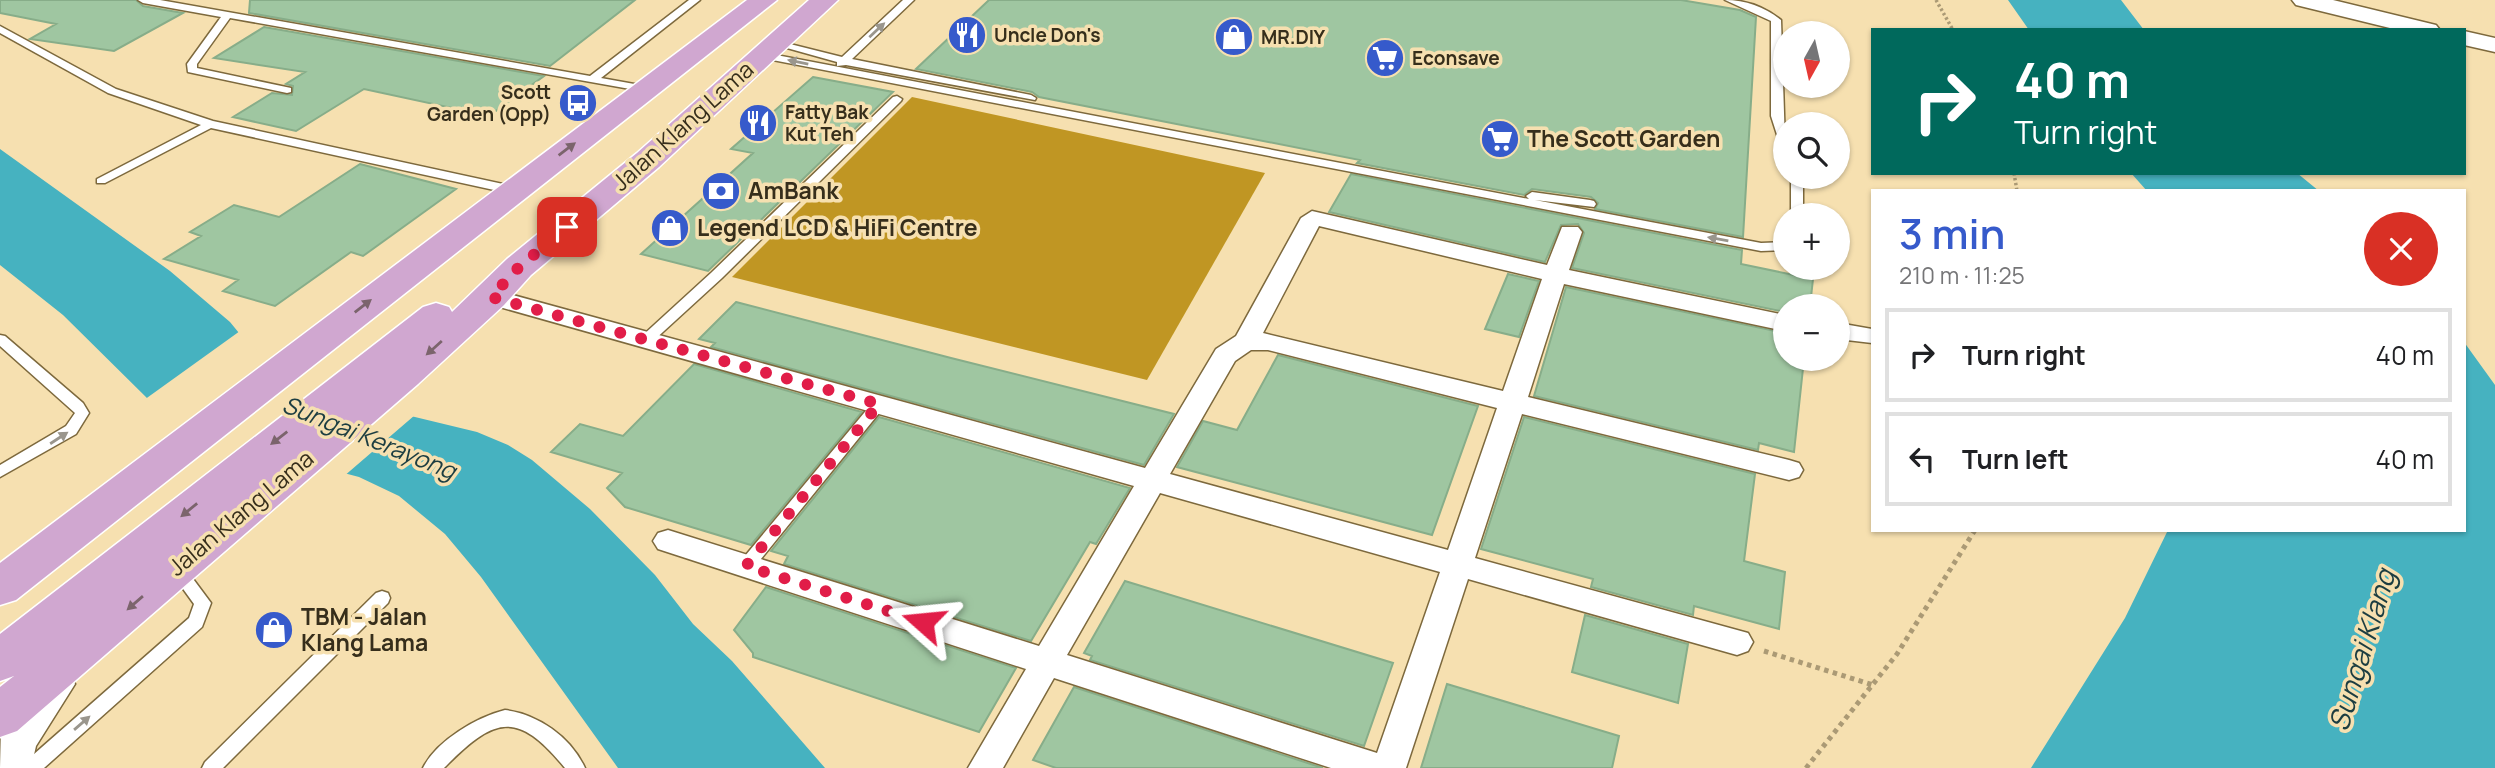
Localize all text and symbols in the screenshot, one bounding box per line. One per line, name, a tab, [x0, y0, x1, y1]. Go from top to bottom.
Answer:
restaurant icon: Uncle Don's	[946, 14, 988, 56]
shop icon: MR.DIY	[1213, 16, 1255, 58]
north arrow	[1773, 21, 1850, 98]
map controls	[1773, 21, 1850, 371]
place label: Uncle Don's	[994, 22, 1101, 48]
one-way arrow	[868, 23, 885, 39]
place label: MR.DIY	[1261, 24, 1325, 50]
supermarket icon: Econsave	[1364, 37, 1406, 79]
place label: Econsave	[1412, 45, 1500, 71]
text: 40 m	[2014, 46, 2130, 113]
street label: Jalan Klang Lama	[605, 53, 760, 197]
icon: right	[1899, 56, 1990, 147]
one-way arrow	[787, 57, 809, 68]
place label: Scott Garden (Opp)	[427, 79, 551, 127]
bus stop icon: Scott Garden (Opp)	[557, 82, 599, 124]
place label: Fatty Bak Kut Teh	[785, 99, 869, 147]
restaurant icon: Fatty Bak Kut Teh	[737, 102, 779, 144]
text: Turn right	[2014, 110, 2157, 154]
button: search	[1773, 112, 1850, 189]
supermarket icon: The Scott Garden	[1479, 118, 1521, 160]
place label: The Scott Garden	[1527, 122, 1720, 154]
one-way arrow	[558, 142, 576, 156]
bank icon: AmBank	[700, 170, 742, 212]
place label: AmBank	[748, 174, 839, 206]
pin	[537, 197, 597, 257]
button: +	[1773, 203, 1850, 280]
text: 3 min	[1899, 204, 2005, 262]
shop icon: Legend LCD & HiFi Centre	[649, 207, 691, 249]
icon: arrive	[548, 208, 586, 246]
place label: Legend LCD & HiFi Centre	[697, 211, 978, 243]
button: close	[2364, 212, 2438, 286]
one-way arrow	[1707, 233, 1729, 244]
text: 210 m · 11:25	[1899, 259, 2025, 291]
button: −	[1773, 294, 1850, 371]
one-way arrow	[354, 298, 372, 313]
icon: right	[1903, 336, 1941, 374]
text: Turn right	[1962, 337, 2086, 373]
text: 40 m	[2376, 337, 2434, 373]
one-way arrow	[425, 340, 443, 356]
water label: Sungai Kerayong	[278, 387, 463, 487]
one-way arrow	[270, 431, 288, 446]
one-way arrow	[49, 432, 69, 445]
icon: left	[1903, 440, 1941, 478]
text: Turn left	[1962, 441, 2069, 477]
text: 40 m	[2376, 441, 2434, 477]
street label: Jalan Klang Lama	[161, 442, 320, 582]
one-way arrow	[180, 502, 198, 517]
water label: Sungai Klang	[2319, 562, 2404, 735]
position arrow	[886, 585, 960, 659]
one-way arrow	[126, 595, 144, 611]
place label: TBM - Jalan Klang Lama	[301, 600, 428, 658]
shop icon: TBM - Jalan Klang Lama	[253, 609, 295, 651]
one-way arrow	[74, 716, 91, 731]

